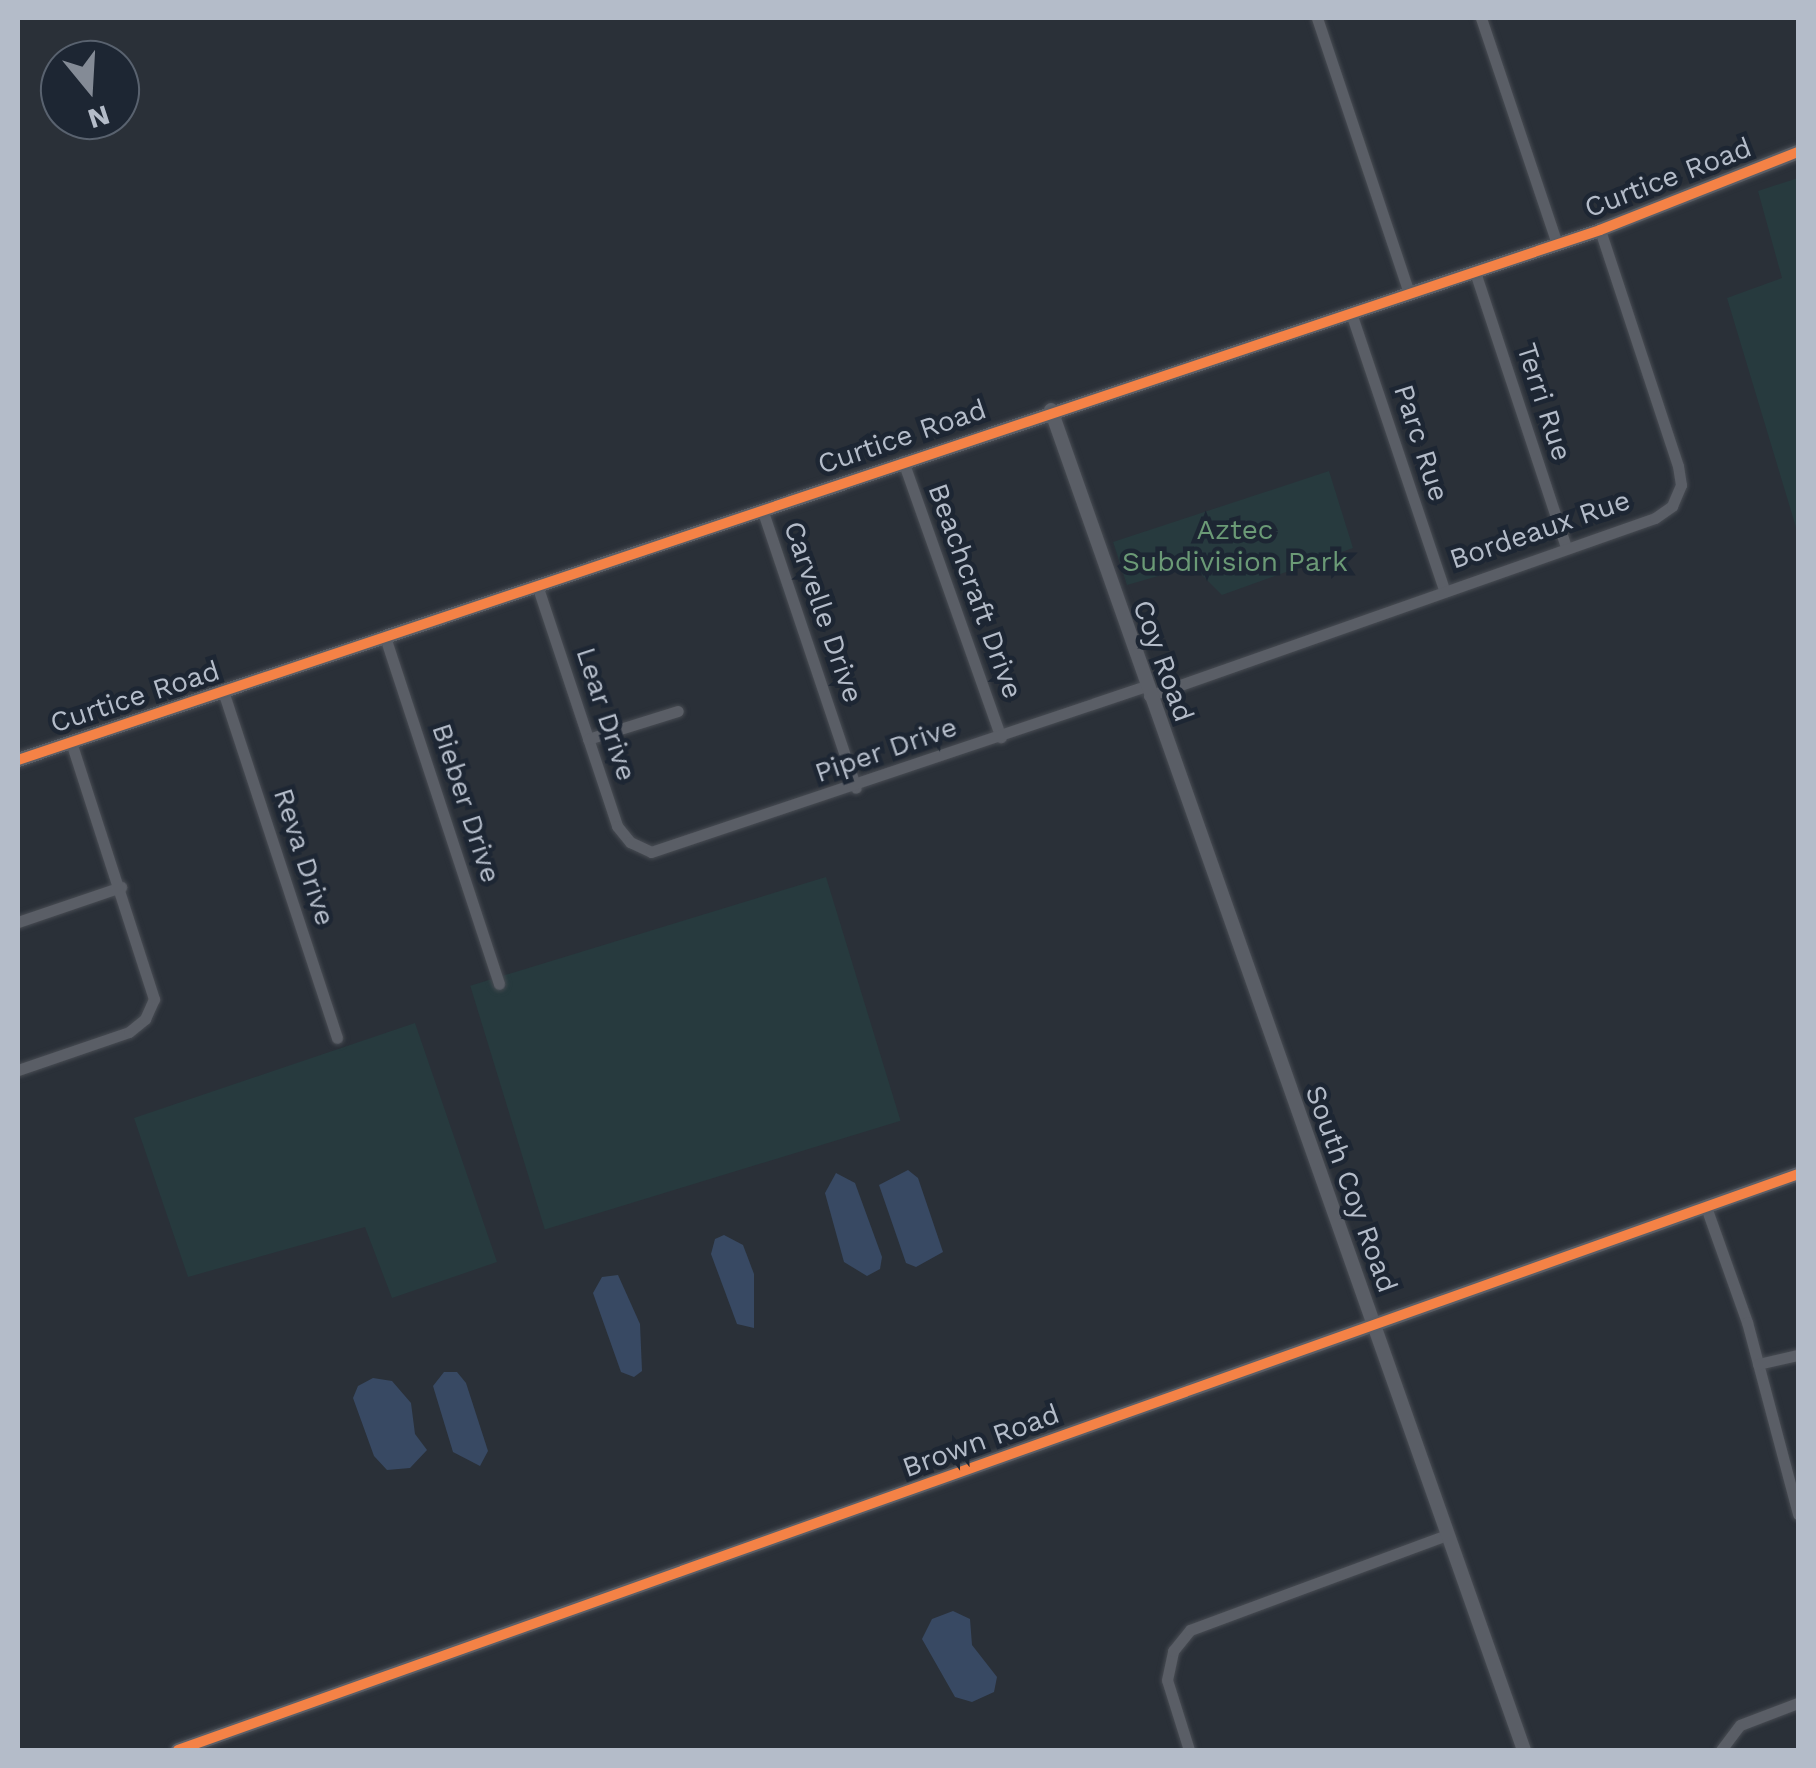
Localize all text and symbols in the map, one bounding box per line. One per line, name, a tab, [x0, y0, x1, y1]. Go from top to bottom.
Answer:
north arrow	[40, 40, 140, 140]
text: N	[84, 98, 114, 136]
street label: Curtice Road	[1580, 131, 1756, 225]
street label: Terri Rue	[1509, 339, 1579, 465]
street label: Parc Rue	[1386, 380, 1456, 506]
street label: Curtice Road	[813, 392, 991, 482]
street label: Beachcraft Drive	[921, 479, 1029, 703]
street label: Bordeaux Rue	[1445, 483, 1635, 577]
park label: Aztec Subdivision Park	[1122, 513, 1348, 579]
street label: Carvelle Drive	[776, 517, 870, 707]
street label: Coy Road	[1125, 595, 1201, 727]
street label: Lear Drive	[569, 643, 643, 785]
street label: Curtice Road	[46, 654, 224, 740]
street label: Piper Drive	[810, 710, 962, 790]
street label: Bieber Drive	[424, 719, 508, 887]
street label: Reva Drive	[266, 784, 342, 930]
street label: South Coy Road	[1298, 1081, 1404, 1297]
street label: Brown Road	[898, 1397, 1064, 1485]

